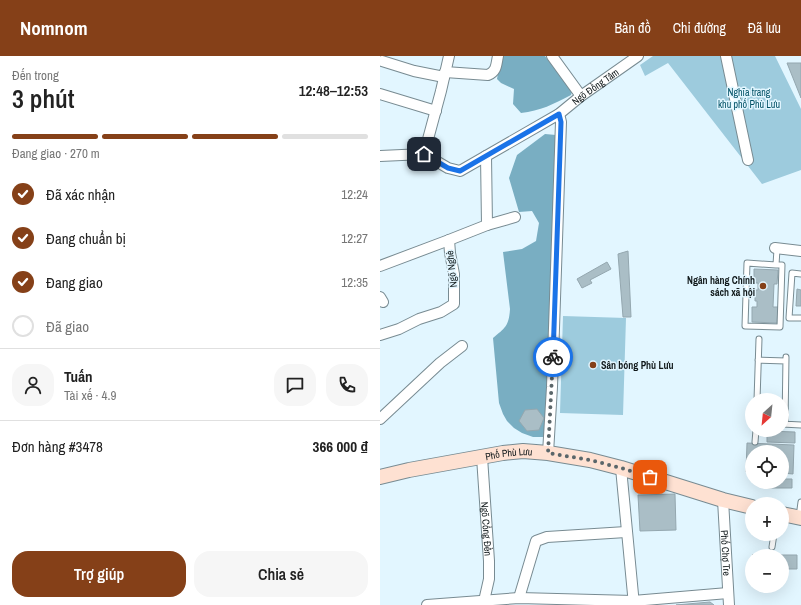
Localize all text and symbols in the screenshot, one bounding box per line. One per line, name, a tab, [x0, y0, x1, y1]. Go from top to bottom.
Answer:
text: Nomnom	[20, 15, 88, 41]
text: Bản đồ	[614, 19, 651, 37]
text: Chỉ đường	[673, 19, 726, 37]
text: Đã lưu	[748, 19, 781, 37]
street label: Ngõ Đồng Tâm	[569, 65, 622, 108]
text: Đến trong	[12, 67, 59, 84]
text: 12:48–12:53	[299, 80, 368, 101]
text: 3 phút	[12, 81, 74, 116]
park label: Nghĩa trang khu phố Phù Lưu	[718, 86, 780, 111]
pin	[407, 137, 441, 171]
icon: home	[413, 143, 435, 165]
text: Đang giao · 270 m	[12, 145, 100, 162]
icon: check	[12, 183, 34, 205]
text: Đã xác nhận	[46, 184, 115, 205]
text: 12:24	[341, 186, 368, 203]
icon: check	[12, 227, 34, 249]
text: Đang chuẩn bị	[46, 228, 126, 249]
text: 12:27	[341, 230, 368, 247]
street label: Ngõ Nghè	[443, 249, 460, 288]
icon: check	[12, 271, 34, 293]
text: Đang giao	[46, 272, 103, 293]
text: 12:35	[341, 274, 368, 291]
place label: Ngân hàng Chính sách xã hội	[687, 274, 755, 299]
marker: Ngân hàng Chính sách xã hội	[758, 281, 768, 291]
text: Đã giao	[46, 316, 89, 337]
courier	[533, 337, 573, 377]
icon: bike	[542, 346, 564, 368]
place label: Sân bóng Phù Lưu	[601, 359, 673, 372]
marker: Sân bóng Phù Lưu	[588, 360, 598, 370]
button: person	[12, 364, 54, 406]
button: chat	[274, 364, 316, 406]
button: phone	[326, 364, 368, 406]
text: Tuấn	[64, 366, 93, 387]
text: Tài xế · 4.9	[64, 387, 116, 404]
north arrow	[745, 393, 789, 437]
map controls	[745, 393, 789, 593]
text: Đơn hàng #3478	[12, 436, 103, 457]
text: 366 000 ₫	[313, 436, 368, 457]
street label: Phố Phù Lưu	[484, 445, 533, 463]
button: locate	[745, 445, 789, 489]
pin	[633, 460, 667, 494]
icon: bag	[639, 466, 661, 488]
button: +	[745, 497, 789, 541]
street label: Ngõ Cổng Đền	[478, 501, 495, 556]
street label: Phố Chợ Tre	[718, 530, 733, 577]
button: −	[745, 549, 789, 593]
button: Trợ giúp	[12, 551, 186, 597]
button: Chia sẻ	[194, 551, 368, 597]

